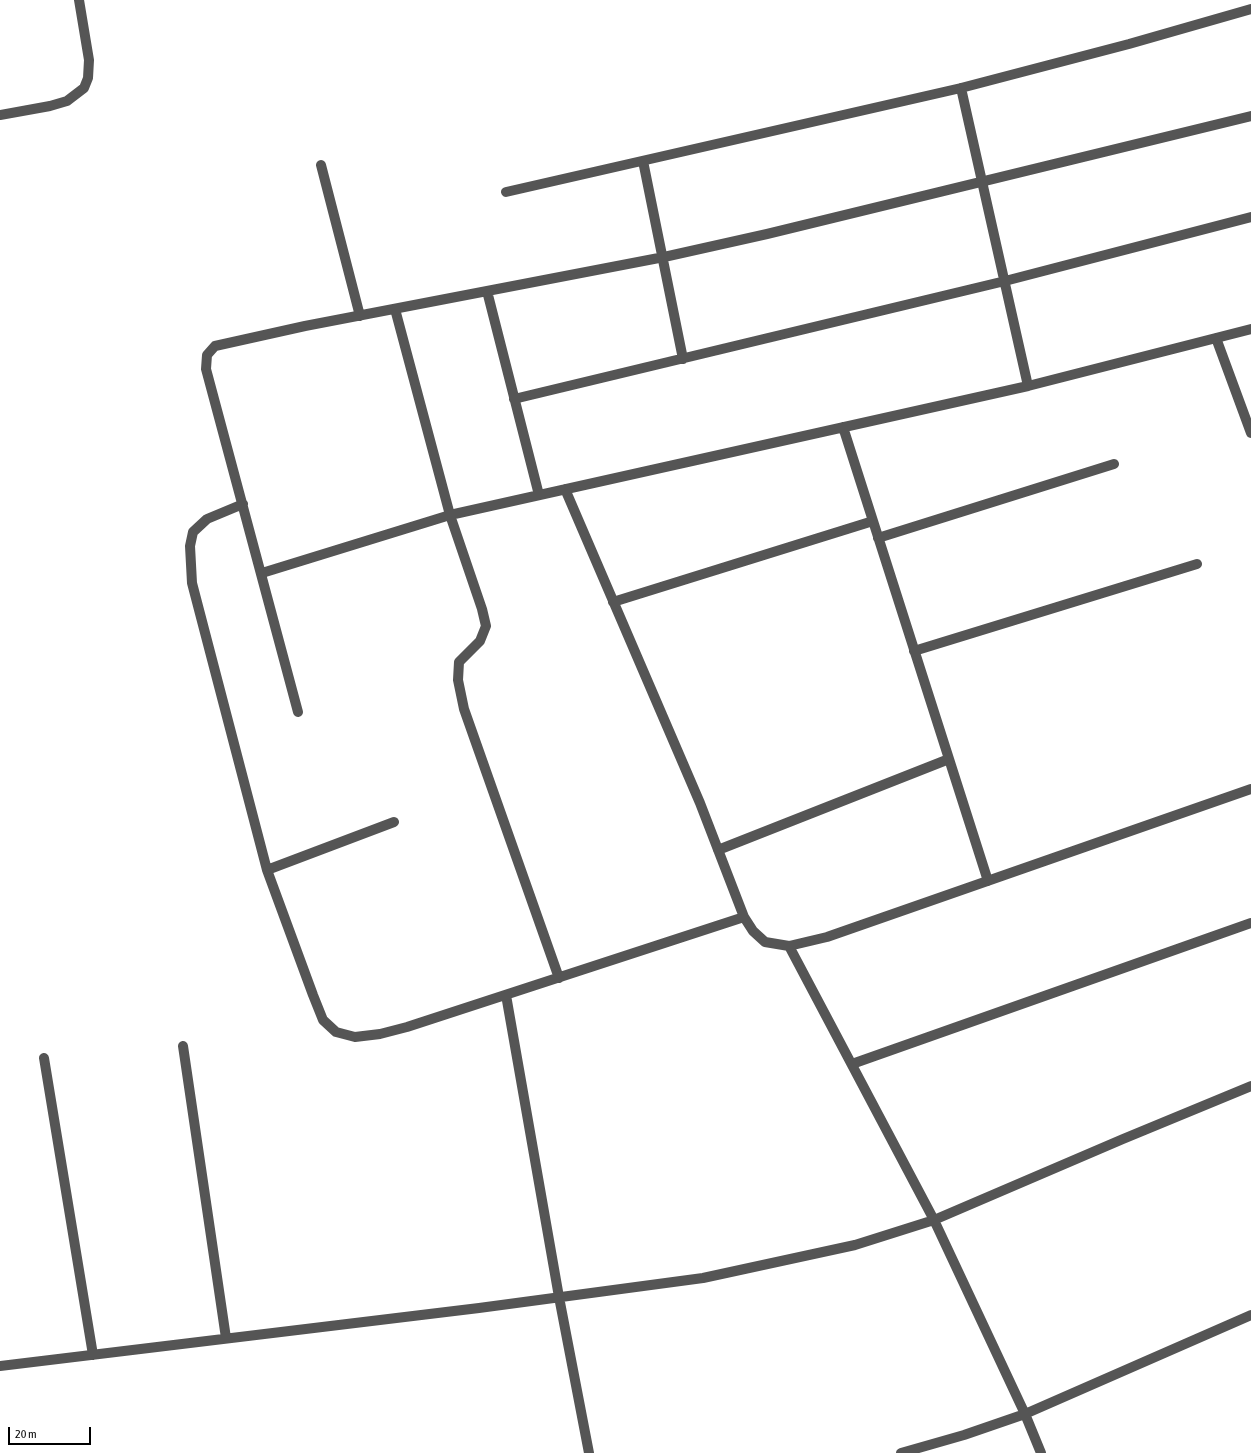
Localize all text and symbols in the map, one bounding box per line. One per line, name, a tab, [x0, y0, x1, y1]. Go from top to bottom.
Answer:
scale bar	[10, 1419, 93, 1445]
text: 20 m	[15, 1427, 37, 1441]

